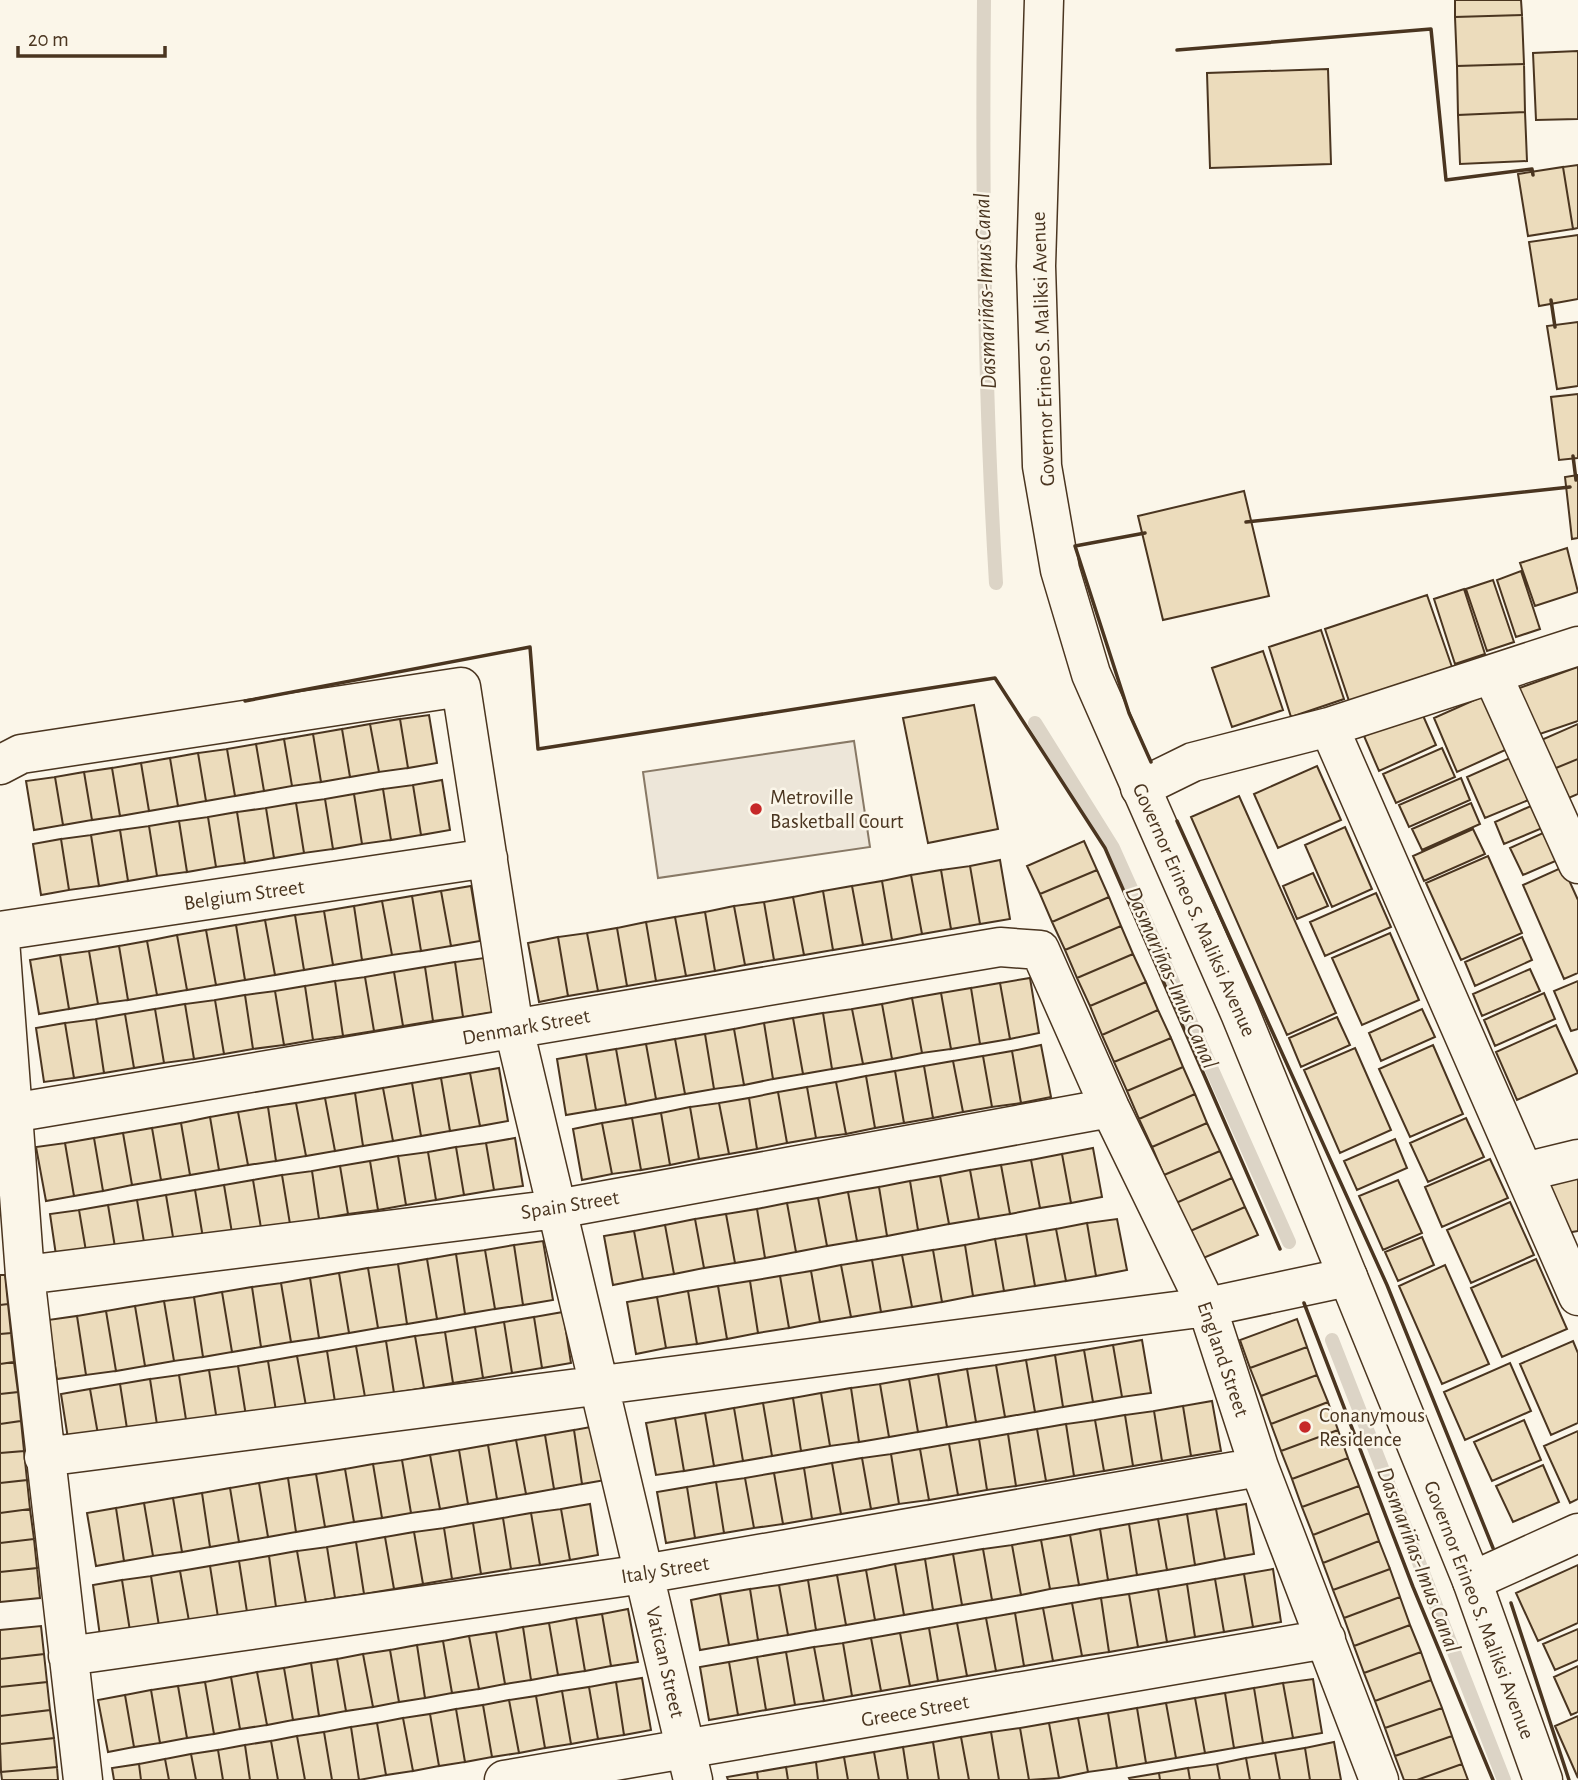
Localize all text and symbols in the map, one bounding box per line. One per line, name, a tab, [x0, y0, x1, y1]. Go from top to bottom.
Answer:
scale bar	[18, 14, 164, 58]
text: 20 m	[28, 29, 69, 50]
water label: Dasmariñas-Imus Canal	[971, 192, 1001, 390]
street label: Governor Erineo S. Maliksi Avenue	[1028, 211, 1058, 487]
street label: Governor Erineo S. Maliksi Avenue	[1129, 780, 1259, 1040]
place label: Metroville Basketball Court	[770, 787, 904, 832]
marker: Metroville Basketball Court	[748, 801, 764, 817]
street label: Belgium Street	[182, 876, 306, 914]
water label: Dasmariñas-Imus Canal	[1121, 883, 1222, 1073]
street label: Denmark Street	[460, 1005, 592, 1049]
street label: Spain Street	[519, 1187, 621, 1223]
street label: England Street	[1193, 1299, 1253, 1420]
place label: Conanymous Residence	[1319, 1405, 1425, 1450]
marker: Conanymous Residence	[1297, 1419, 1313, 1435]
water label: Dasmariñas-Imus Canal	[1372, 1464, 1464, 1656]
street label: Governor Erineo S. Maliksi Avenue	[1420, 1478, 1538, 1742]
street label: Italy Street	[619, 1553, 711, 1587]
street label: Vatican Street	[642, 1604, 688, 1720]
street label: Greece Street	[860, 1691, 971, 1731]

